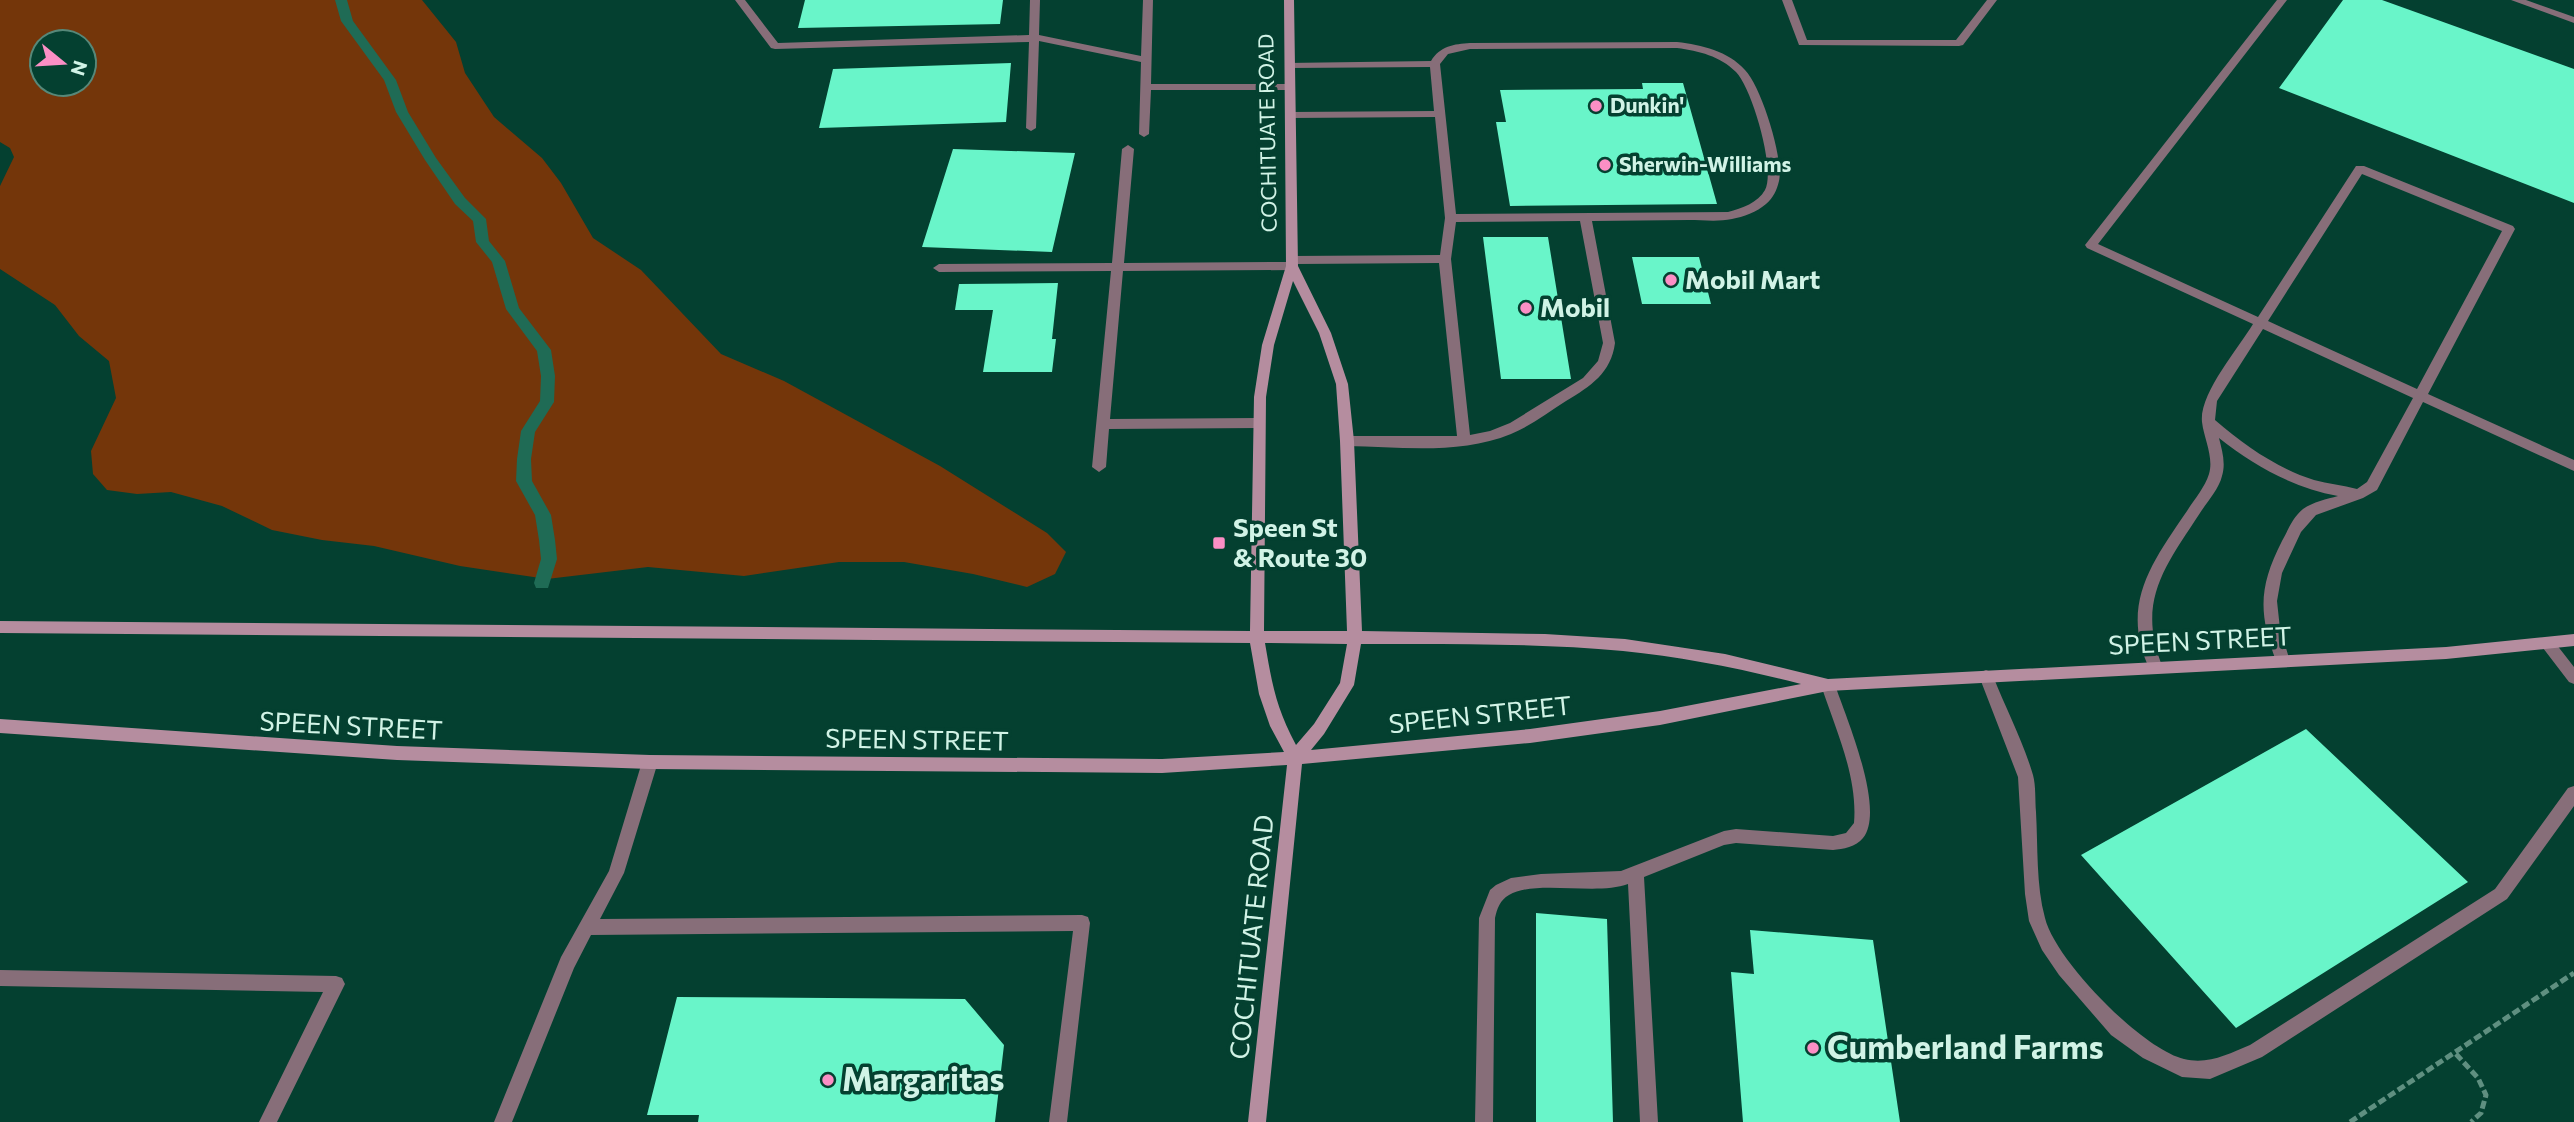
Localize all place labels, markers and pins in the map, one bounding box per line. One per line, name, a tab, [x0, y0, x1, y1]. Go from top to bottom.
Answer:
place label: Dunkin'	[1610, 92, 1684, 117]
marker: Dunkin'	[1588, 98, 1604, 114]
place label: Sherwin-Williams	[1619, 151, 1792, 176]
marker: Sherwin-Williams	[1597, 157, 1613, 173]
place label: Mobil Mart	[1685, 263, 1820, 294]
marker: Mobil Mart	[1663, 272, 1679, 288]
place label: Mobil	[1540, 291, 1610, 322]
marker: Mobil	[1518, 300, 1534, 316]
place label: Speen St & Route 30	[1233, 511, 1367, 572]
marker: Speen St & Route 30	[1211, 535, 1227, 551]
place label: Cumberland Farms	[1827, 1026, 2104, 1066]
marker: Cumberland Farms	[1805, 1040, 1821, 1056]
place label: Margaritas	[842, 1058, 1004, 1098]
marker: Margaritas	[820, 1072, 836, 1088]

